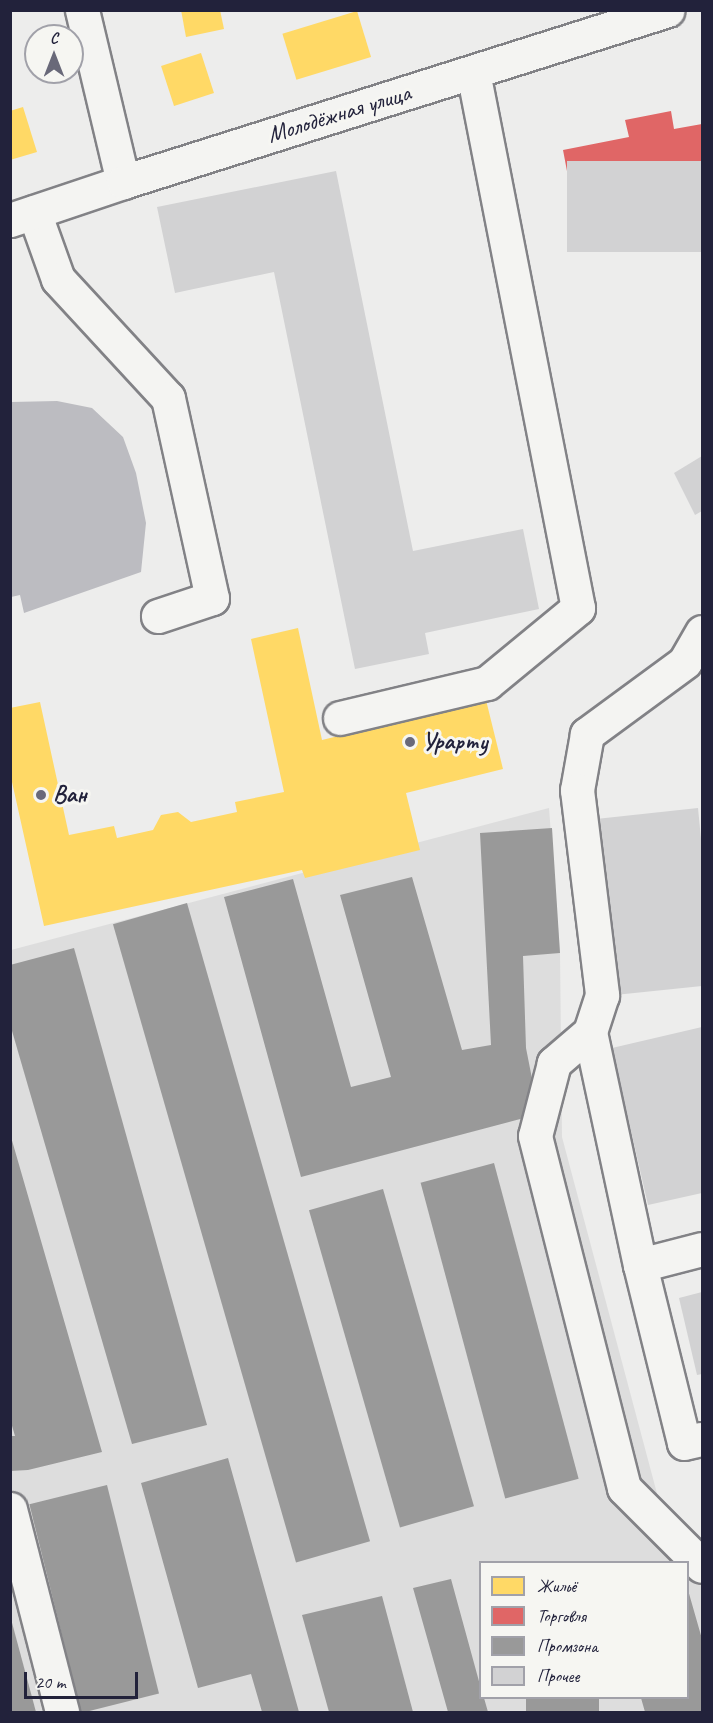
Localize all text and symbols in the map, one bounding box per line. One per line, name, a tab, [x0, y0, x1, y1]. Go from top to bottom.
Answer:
north arrow	[24, 24, 84, 84]
text: С	[50, 28, 58, 48]
street label: Молодёжная улица	[263, 78, 415, 150]
place label: Урарту	[422, 728, 488, 756]
marker: Урарту	[403, 735, 417, 749]
place label: Ван	[53, 781, 87, 809]
marker: Ван	[34, 788, 48, 802]
legend	[479, 1561, 689, 1699]
text: Жильё	[537, 1575, 576, 1597]
text: Торговля	[537, 1605, 586, 1627]
text: Промзона	[537, 1635, 598, 1657]
scale bar	[27, 1660, 141, 1698]
text: Прочее	[537, 1665, 579, 1687]
text: 20 m	[35, 1671, 66, 1693]

